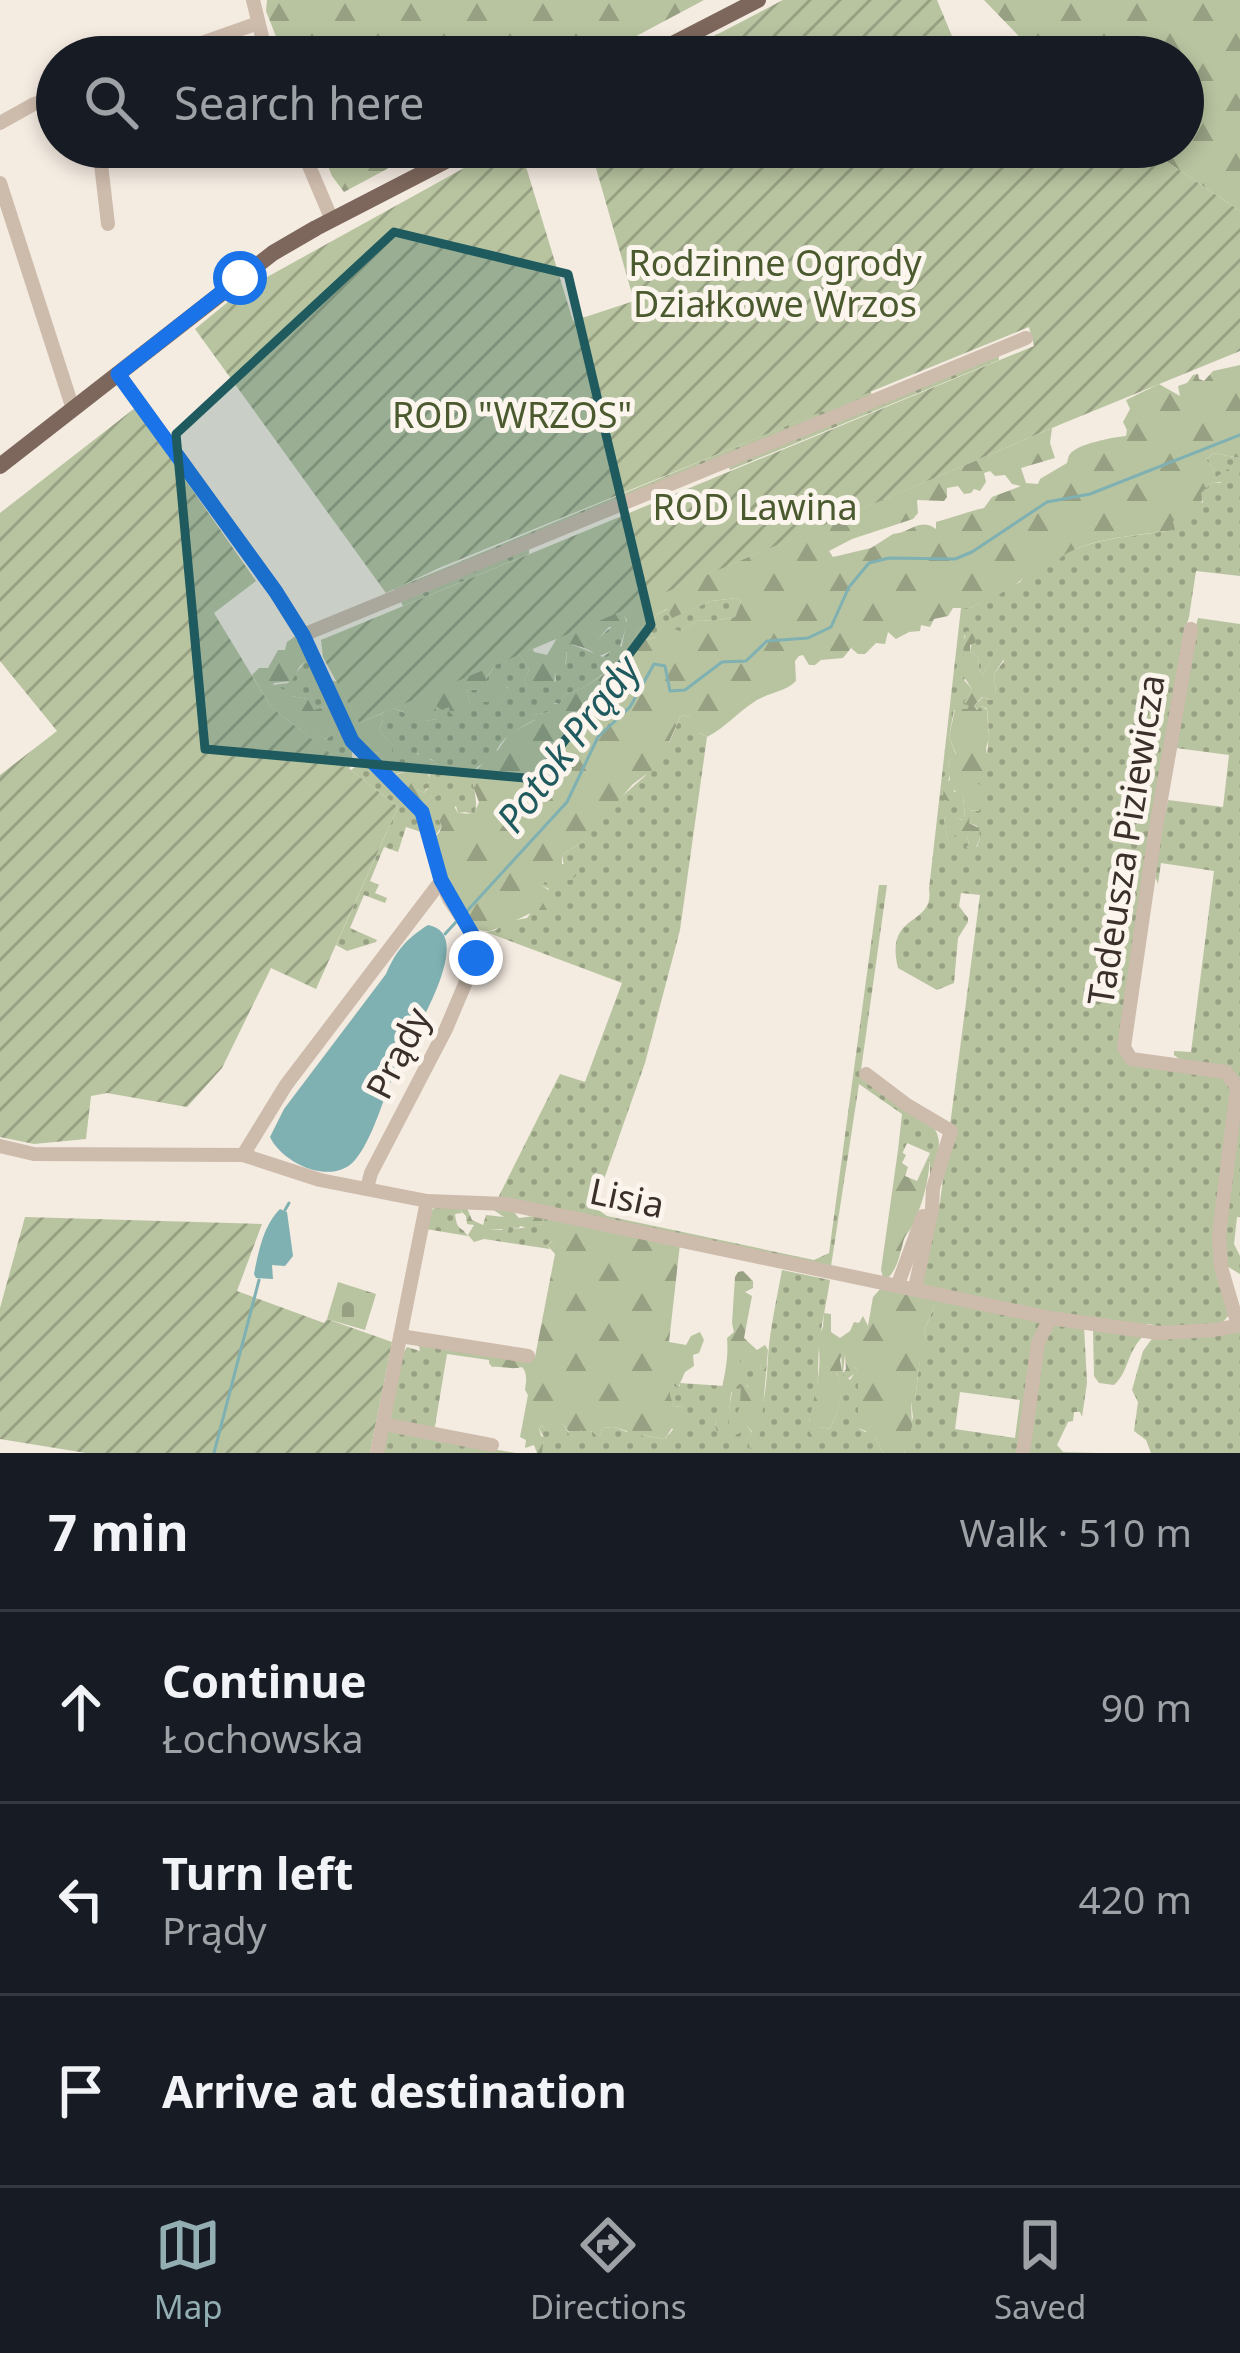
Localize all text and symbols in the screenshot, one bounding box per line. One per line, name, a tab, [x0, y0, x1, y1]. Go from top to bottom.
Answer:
search box	[36, 36, 1204, 168]
icon: search	[78, 69, 144, 135]
text: Search here	[174, 72, 424, 133]
park label: Rodzinne Ogrody Działkowe Wrzos	[628, 238, 922, 328]
route start	[213, 251, 267, 305]
park label: ROD "WRZOS"	[392, 390, 632, 439]
park label: ROD Lawina	[652, 482, 858, 531]
water label: Potok Prądy	[483, 642, 652, 842]
street label: Tadeusza Piziewicza	[1075, 671, 1176, 1009]
route end	[449, 931, 503, 985]
street label: Prądy	[354, 998, 442, 1107]
street label: Lisia	[585, 1166, 669, 1229]
text: 7 min	[48, 1496, 189, 1566]
text: Walk · 510 m	[959, 1505, 1192, 1558]
text: Continue	[162, 1650, 367, 1711]
icon: ahead	[48, 1674, 114, 1740]
text: 90 m	[1101, 1680, 1192, 1733]
text: Łochowska	[162, 1711, 364, 1764]
text: Turn left	[162, 1842, 353, 1903]
icon: left	[48, 1866, 114, 1932]
text: 420 m	[1078, 1872, 1192, 1925]
text: Prądy	[162, 1903, 267, 1956]
icon: arrive	[48, 2058, 114, 2124]
text: Arrive at destination	[162, 2060, 627, 2121]
tab: Map	[154, 2212, 222, 2329]
tab: Directions	[530, 2212, 687, 2329]
tab: Saved	[994, 2212, 1086, 2329]

